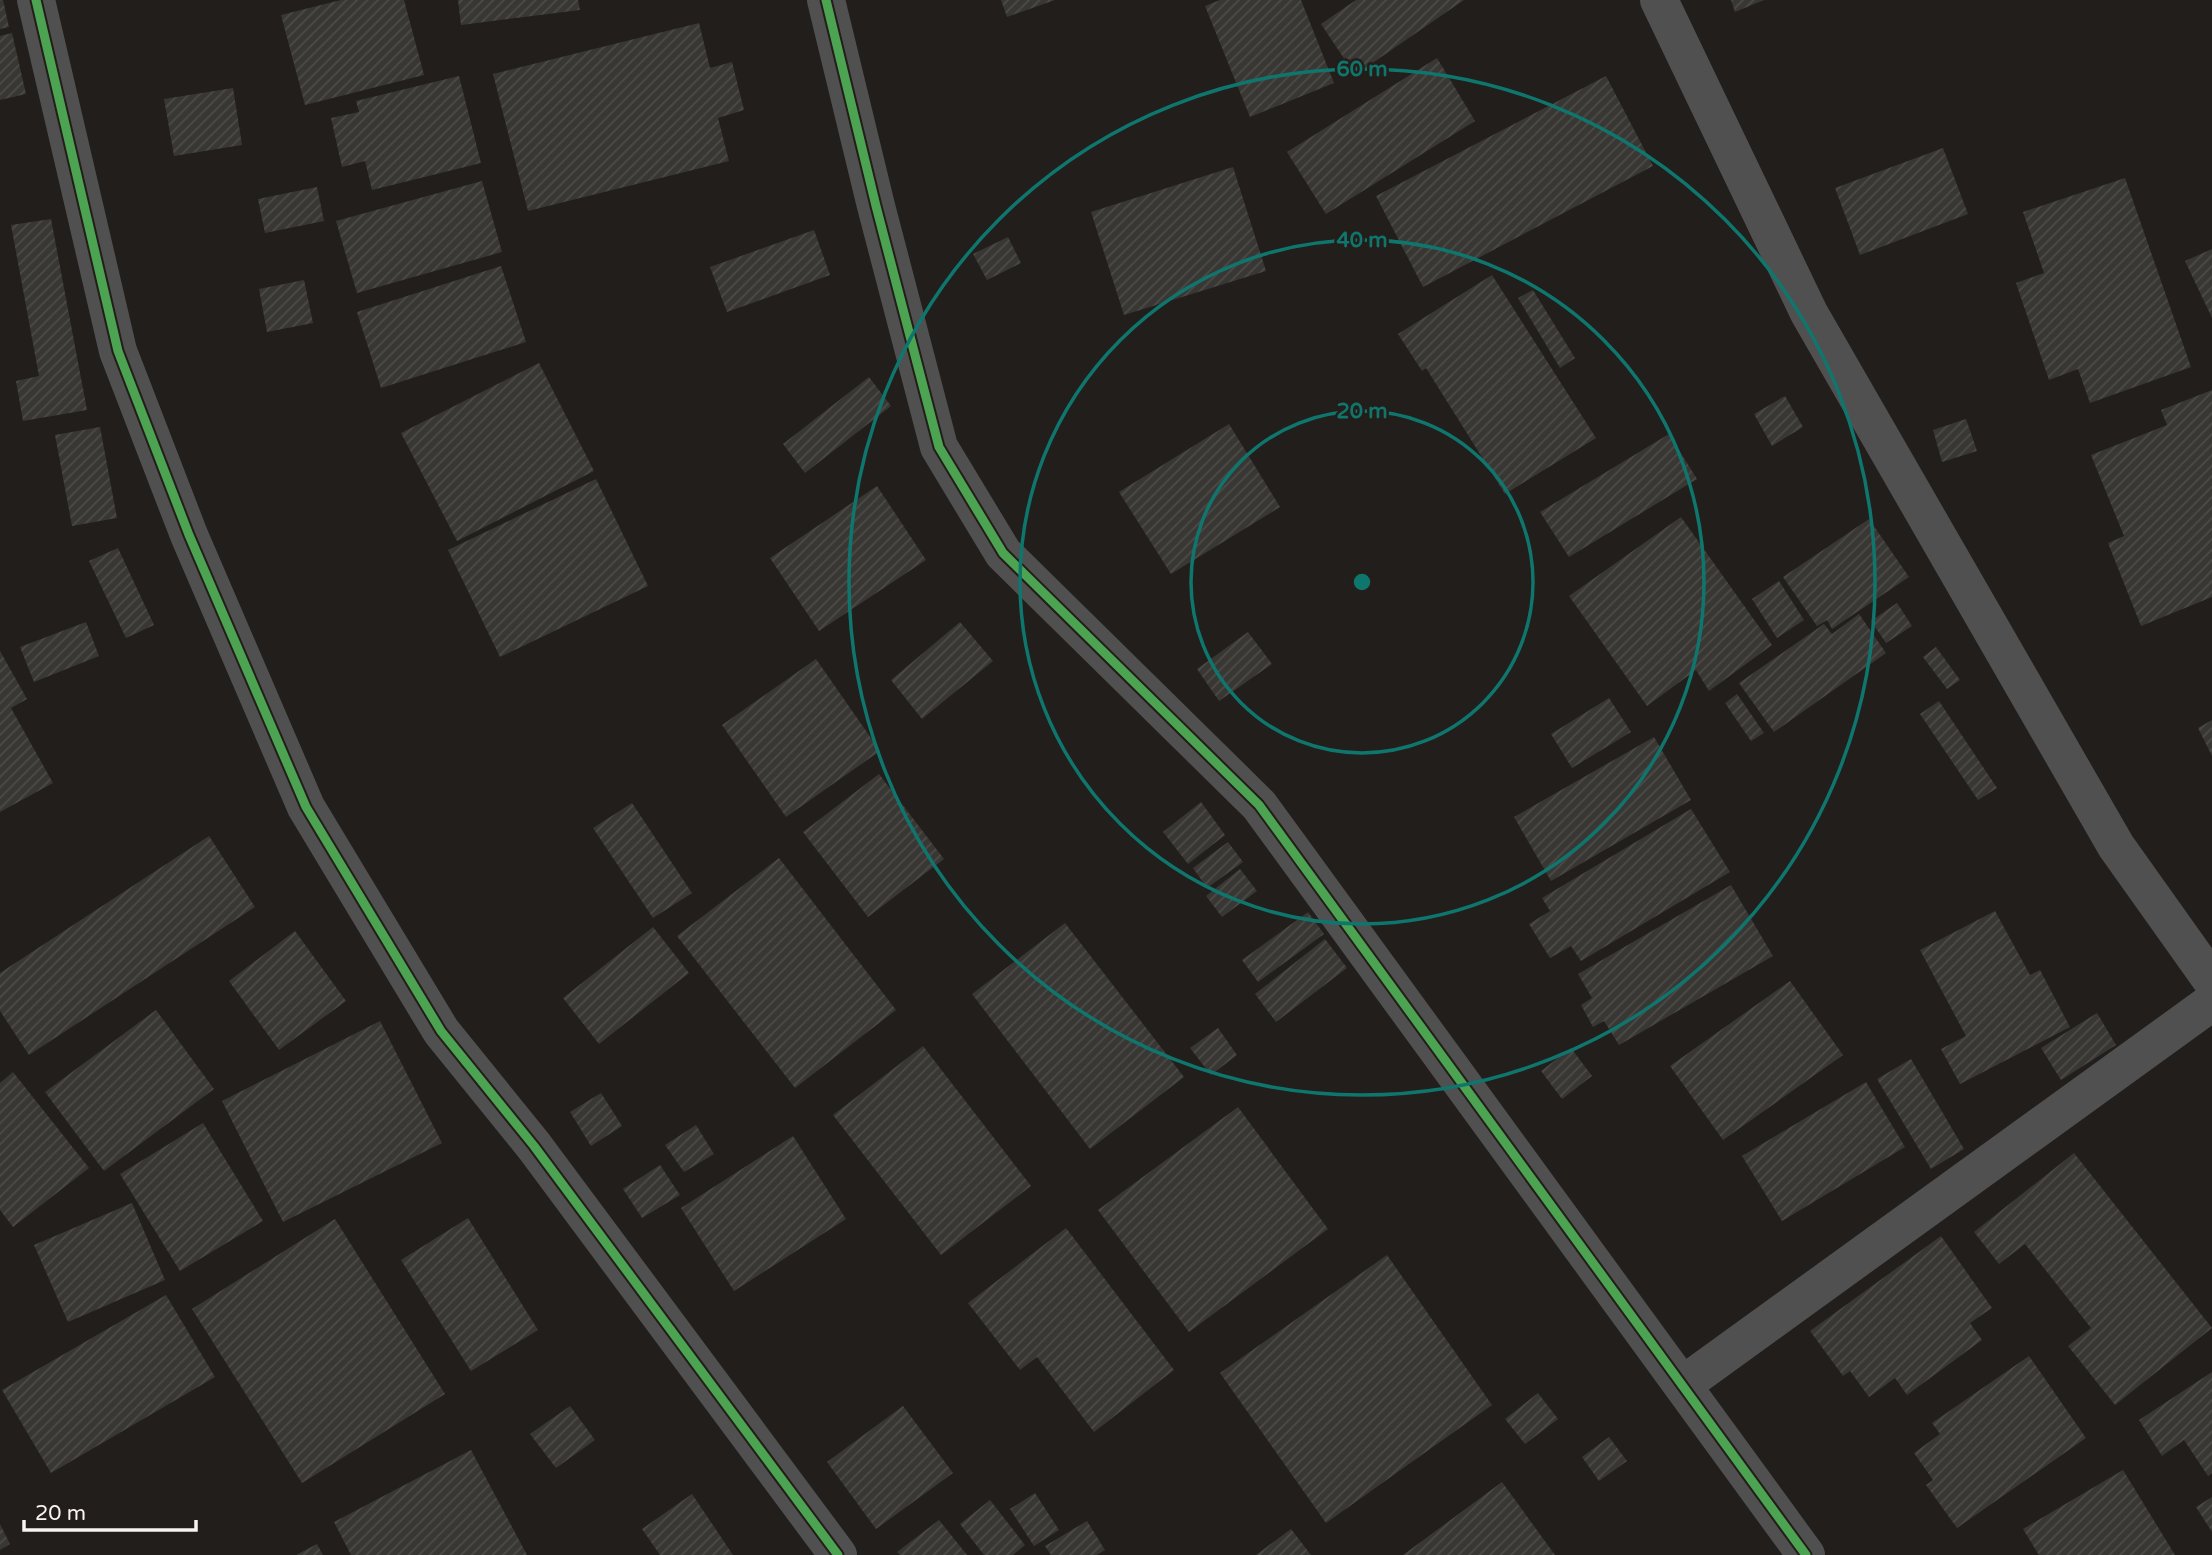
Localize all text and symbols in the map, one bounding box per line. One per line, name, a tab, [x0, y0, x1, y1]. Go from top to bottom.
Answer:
text: 60 m	[1336, 57, 1388, 82]
text: 40 m	[1336, 228, 1388, 253]
text: 20 m	[1336, 399, 1388, 424]
centre of rings	[1350, 570, 1374, 594]
scale bar	[24, 1488, 196, 1532]
text: 20 m	[35, 1501, 86, 1526]

